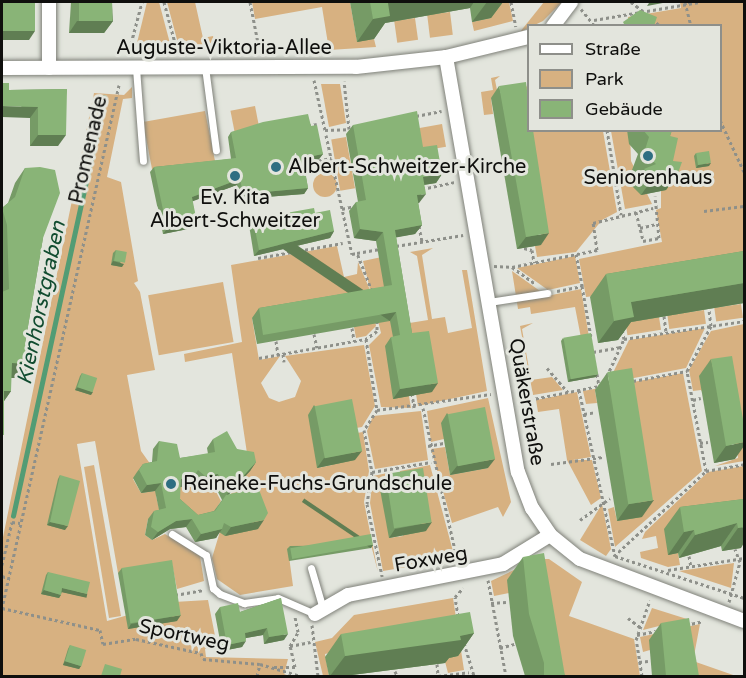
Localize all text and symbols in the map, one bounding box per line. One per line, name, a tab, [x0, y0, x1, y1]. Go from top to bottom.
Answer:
legend	[527, 24, 722, 132]
street label: Auguste-Viktoria-Allee	[116, 36, 332, 60]
text: Straße	[585, 38, 641, 60]
text: Park	[585, 68, 623, 90]
street label: Promenade	[65, 94, 113, 206]
text: Gebäude	[585, 98, 663, 120]
marker: Seniorenhaus	[641, 149, 655, 163]
place label: Albert-Schweitzer-Kirche	[288, 155, 526, 179]
marker: Albert-Schweitzer-Kirche	[269, 160, 283, 174]
place label: Seniorenhaus	[584, 166, 712, 190]
marker: Ev. Kita Albert-Schweitzer	[228, 169, 242, 183]
place label: Ev. Kita Albert-Schweitzer	[150, 186, 320, 233]
water label: Kienhorstgraben	[12, 219, 72, 387]
street label: Quäkerstraße	[503, 337, 549, 467]
place label: Reineke-Fuchs-Grundschule	[183, 472, 452, 496]
marker: Reineke-Fuchs-Grundschule	[164, 477, 178, 491]
street label: Foxweg	[392, 542, 470, 578]
street label: Sportweg	[137, 615, 231, 657]

